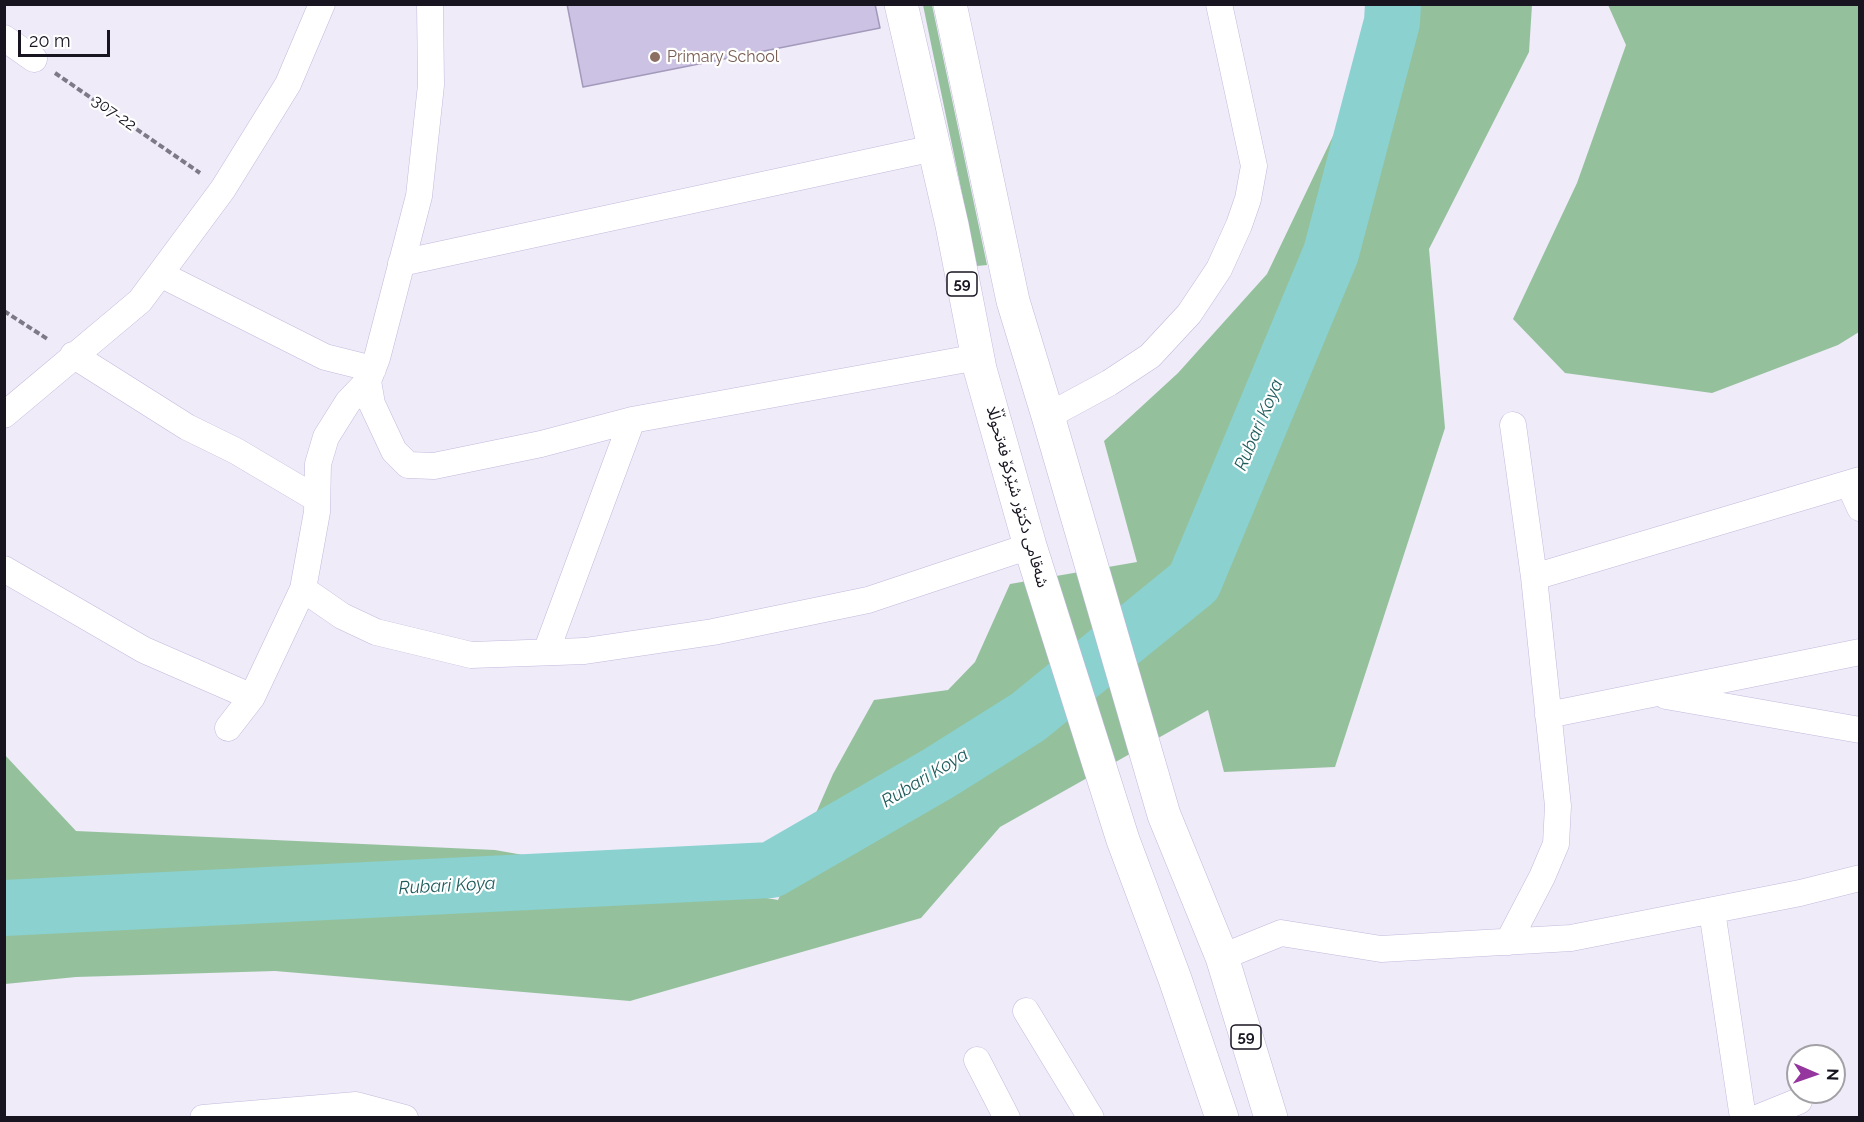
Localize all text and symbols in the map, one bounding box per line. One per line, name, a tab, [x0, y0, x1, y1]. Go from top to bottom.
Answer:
scale bar	[21, 18, 112, 56]
text: 20 m	[29, 30, 71, 51]
place label: Primary School	[667, 47, 779, 67]
marker: Primary School	[648, 50, 662, 64]
street label: 307-22	[88, 91, 140, 135]
road number: 59	[947, 272, 977, 296]
water label: Rubari Koya	[1230, 376, 1288, 474]
street label: شەقامی دکتۆر شێرکۆ فەتحوڵڵا	[982, 404, 1052, 590]
water label: Rubari Koya	[878, 744, 972, 812]
water label: Rubari Koya	[398, 873, 496, 899]
road number: 59	[1231, 1025, 1261, 1049]
north arrow	[1786, 1044, 1846, 1104]
text: N	[1823, 1068, 1842, 1081]

